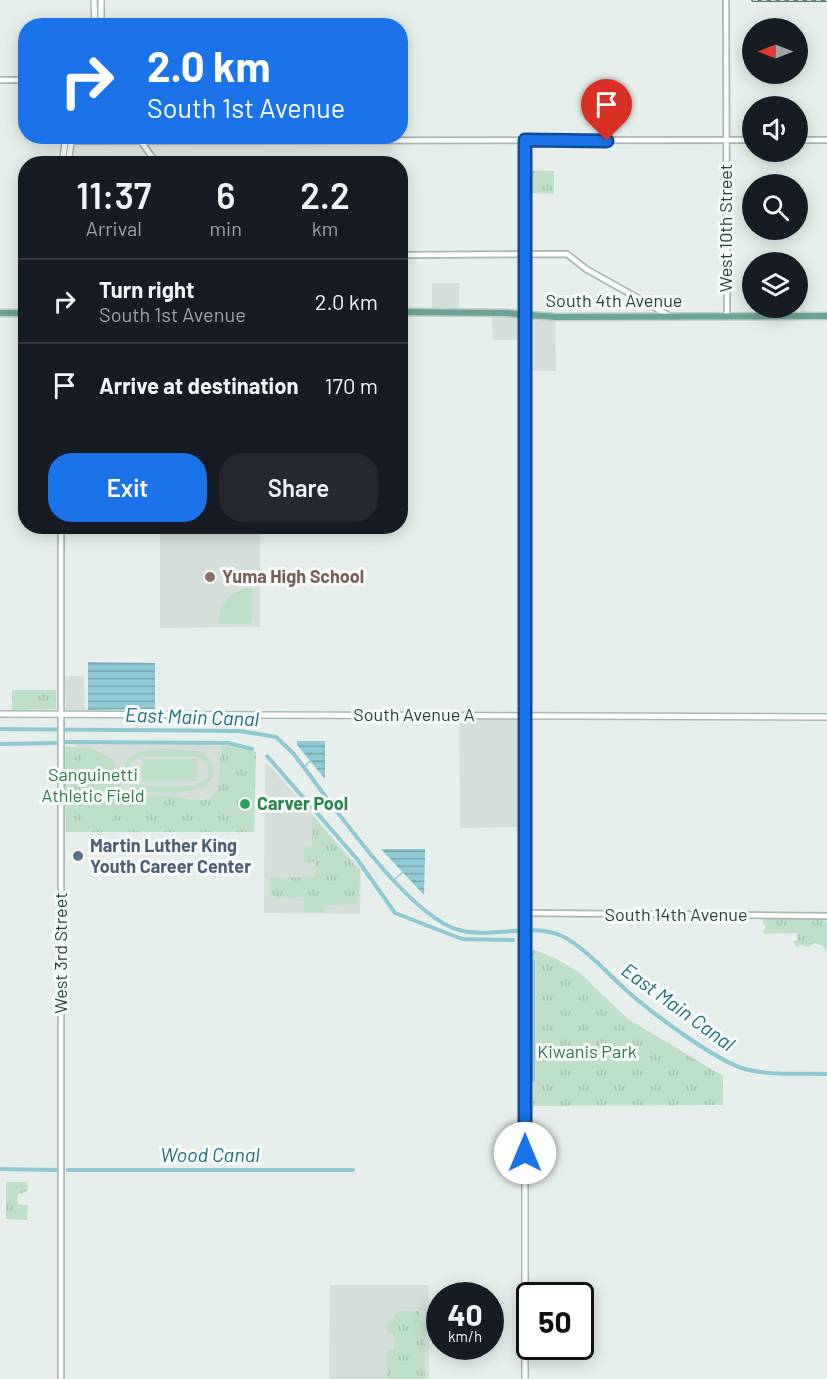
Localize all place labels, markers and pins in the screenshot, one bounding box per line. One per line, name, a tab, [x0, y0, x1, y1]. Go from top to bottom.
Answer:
pin	[581, 79, 632, 141]
place label: Yuma High School	[222, 565, 364, 587]
marker: Yuma High School	[203, 570, 217, 584]
place label: Carver Pool	[257, 792, 348, 814]
marker: Carver Pool	[238, 797, 252, 811]
place label: Martin Luther King Youth Career Center	[90, 834, 251, 877]
marker: Martin Luther King Youth Career Center	[71, 849, 85, 863]

